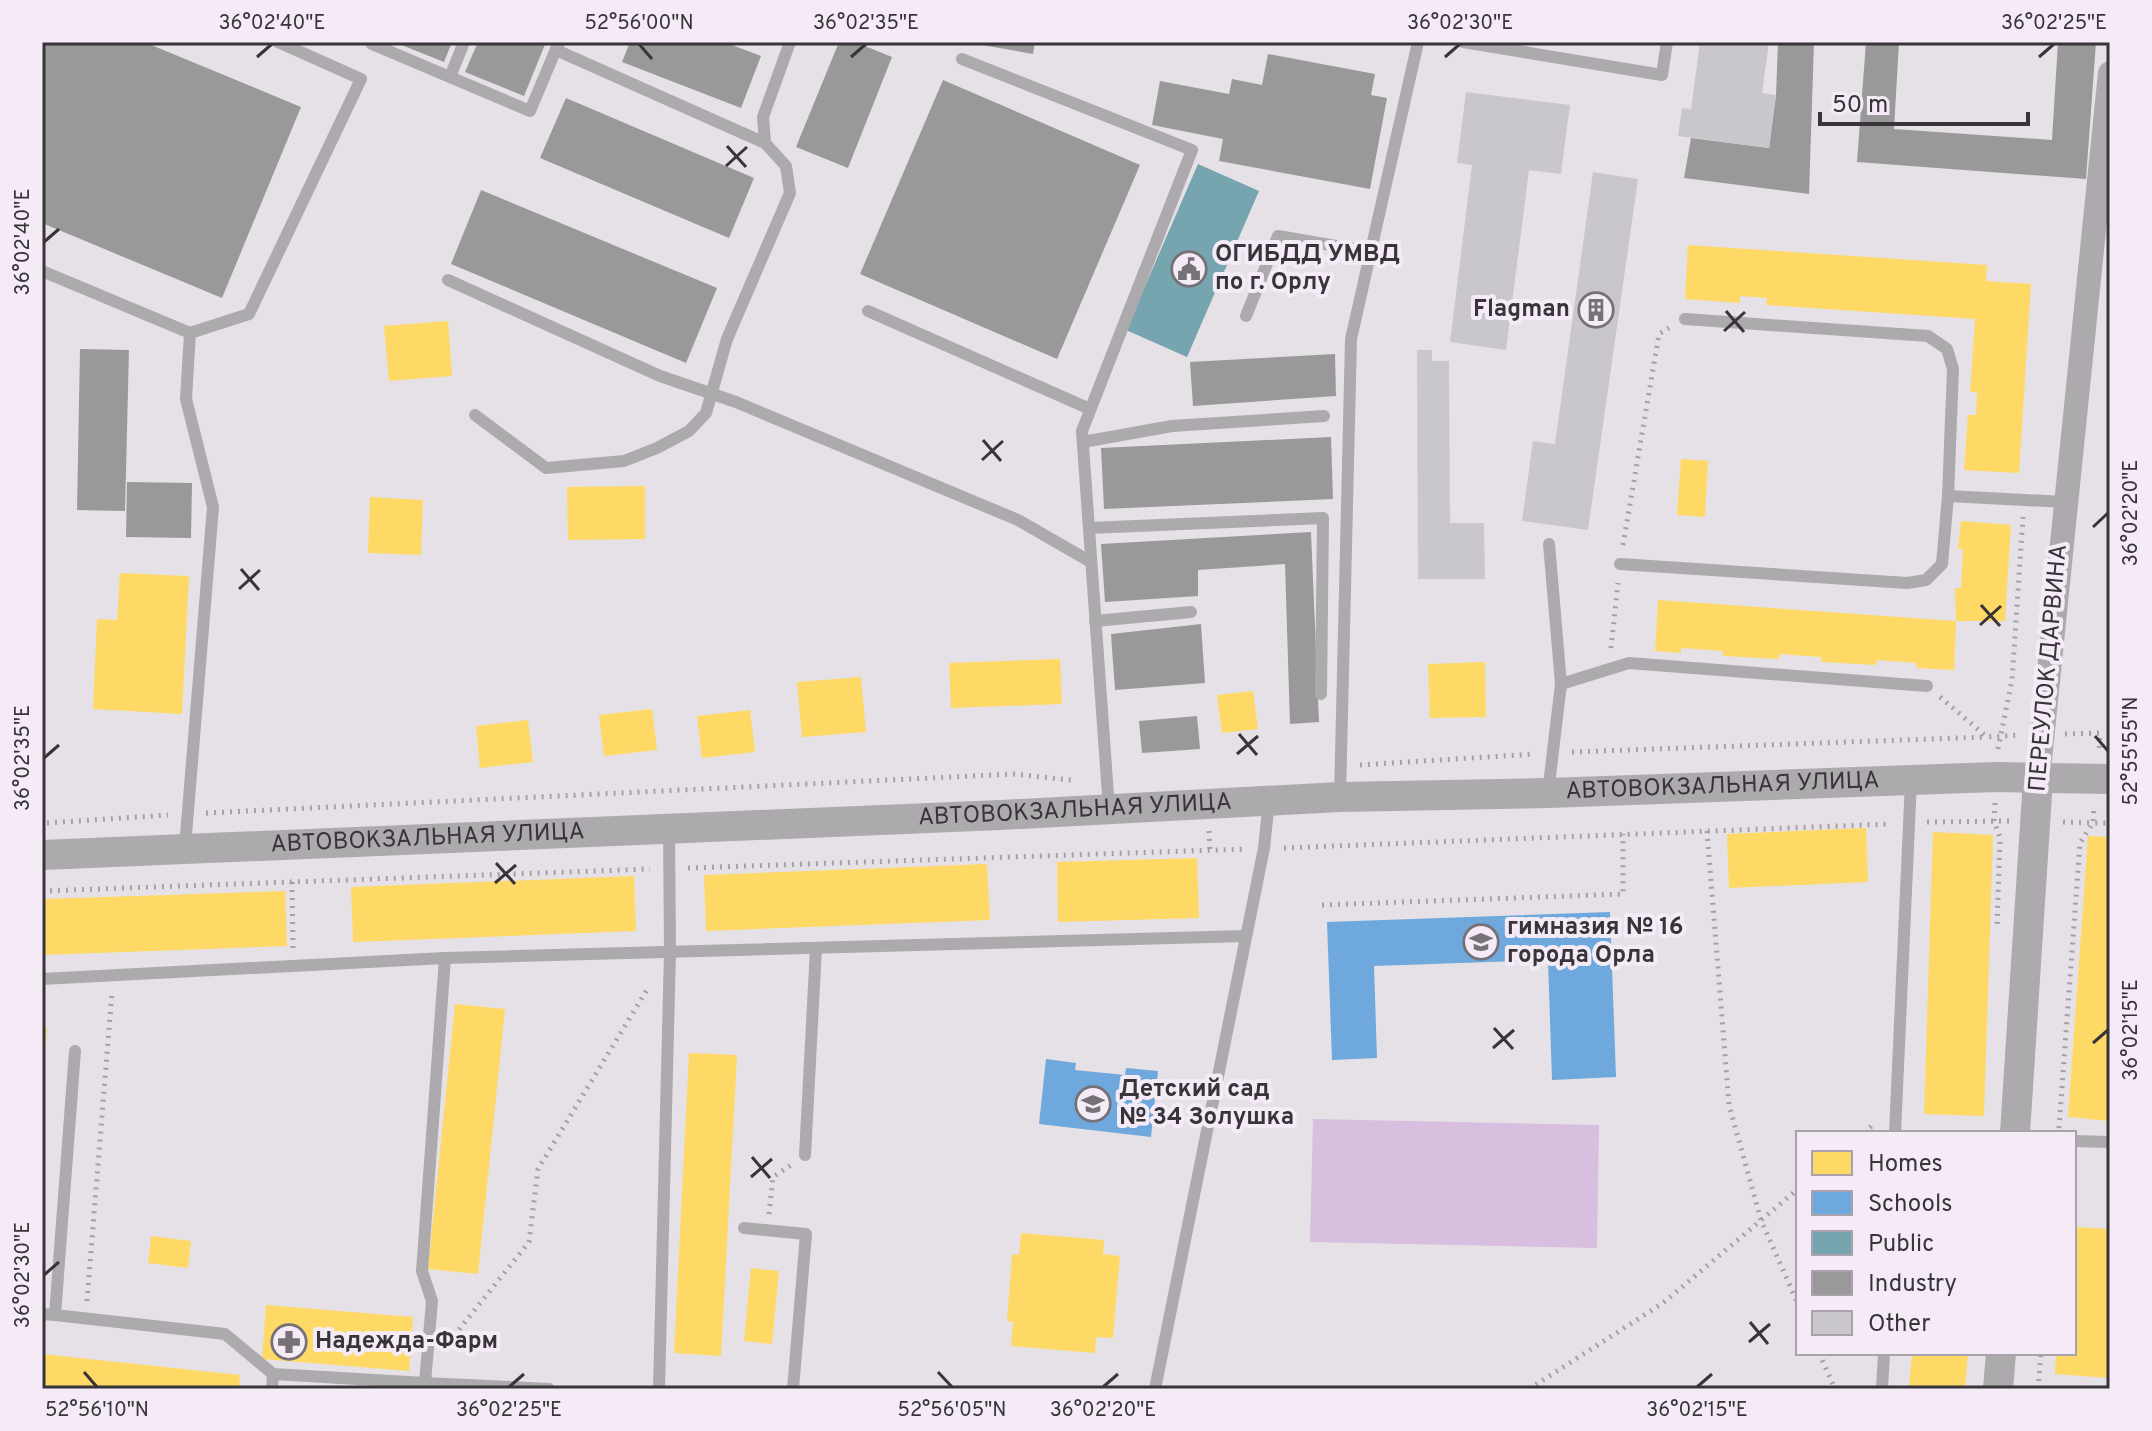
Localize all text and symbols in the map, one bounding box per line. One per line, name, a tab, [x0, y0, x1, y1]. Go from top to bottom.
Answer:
text: 36°02'40"E	[219, 11, 325, 37]
text: 52°56'00"N	[584, 11, 694, 37]
text: 36°02'35"E	[813, 11, 919, 37]
text: 36°02'30"E	[1407, 11, 1513, 37]
text: 36°02'25"E	[2001, 11, 2107, 37]
scale bar	[1820, 76, 2028, 126]
text: 50 m	[1832, 91, 1888, 121]
text: 36°02'40"E	[11, 189, 37, 295]
place label: ОГИБДД УМВД по г. Орлу	[1215, 240, 1400, 298]
public building icon: ОГИБДД УМВД по г. Орлу	[1170, 250, 1208, 288]
building icon: Flagman	[1577, 291, 1615, 329]
place label: Flagman	[1473, 295, 1570, 325]
text: 36°02'20"E	[2119, 460, 2145, 566]
street label: ПЕРЕУЛОК ДАРВИНА	[2023, 543, 2075, 793]
text: 52°55'55"N	[2119, 697, 2145, 805]
text: 36°02'35"E	[11, 705, 37, 811]
street label: АВТОВОКЗАЛЬНАЯ УЛИЦА	[1565, 766, 1880, 807]
street label: АВТОВОКЗАЛЬНАЯ УЛИЦА	[917, 788, 1233, 833]
street label: АВТОВОКЗАЛЬНАЯ УЛИЦА	[270, 817, 585, 860]
place label: гимназия № 16 города Орла	[1507, 913, 1684, 971]
school or university icon: гимназия № 16 города Орла	[1462, 923, 1500, 961]
text: 36°02'15"E	[2119, 979, 2145, 1081]
place label: Детский сад № 34 Золушка	[1119, 1075, 1294, 1133]
school or university icon: Детский сад № 34 Золушка	[1074, 1085, 1112, 1123]
legend	[1796, 1131, 2076, 1355]
text: Homes	[1868, 1150, 1943, 1180]
text: Schools	[1868, 1190, 1953, 1220]
text: 36°02'30"E	[11, 1222, 37, 1328]
text: Public	[1868, 1230, 1934, 1260]
text: Industry	[1868, 1270, 1957, 1300]
text: Other	[1868, 1310, 1930, 1340]
pharmacy icon: Надежда-Фарм	[270, 1323, 308, 1361]
place label: Надежда-Фарм	[315, 1327, 498, 1357]
text: 52°56'10"N	[45, 1398, 149, 1424]
text: 36°02'25"E	[456, 1398, 562, 1424]
text: 52°56'05"N	[898, 1398, 1006, 1424]
text: 36°02'20"E	[1050, 1398, 1156, 1424]
text: 36°02'15"E	[1646, 1398, 1748, 1424]

